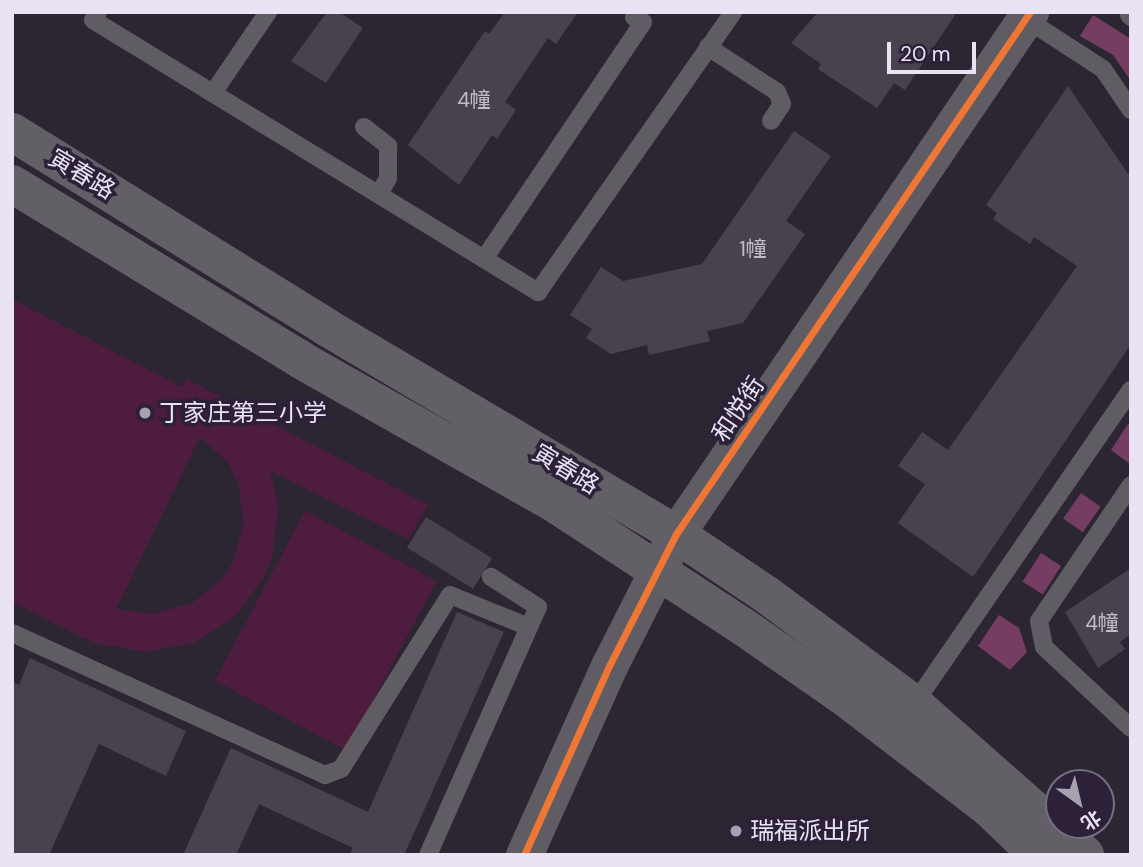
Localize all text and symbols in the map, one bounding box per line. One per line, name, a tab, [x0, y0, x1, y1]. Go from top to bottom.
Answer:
scale bar	[891, 28, 980, 72]
text: 20 m	[900, 40, 951, 68]
house number: 4幢	[457, 87, 491, 113]
street label: 寅春路	[44, 143, 120, 205]
house number: 1幢	[739, 236, 767, 262]
street label: 和悦街	[706, 371, 770, 447]
place label: 丁家庄第三小学	[159, 399, 327, 427]
marker: 丁家庄第三小学	[137, 405, 153, 421]
street label: 寅春路	[528, 438, 604, 500]
house number: 4幢	[1085, 610, 1119, 636]
north arrow	[1045, 769, 1115, 839]
text: 北	[1076, 804, 1106, 836]
place label: 瑞福派出所	[750, 817, 870, 845]
marker: 瑞福派出所	[728, 823, 744, 839]

